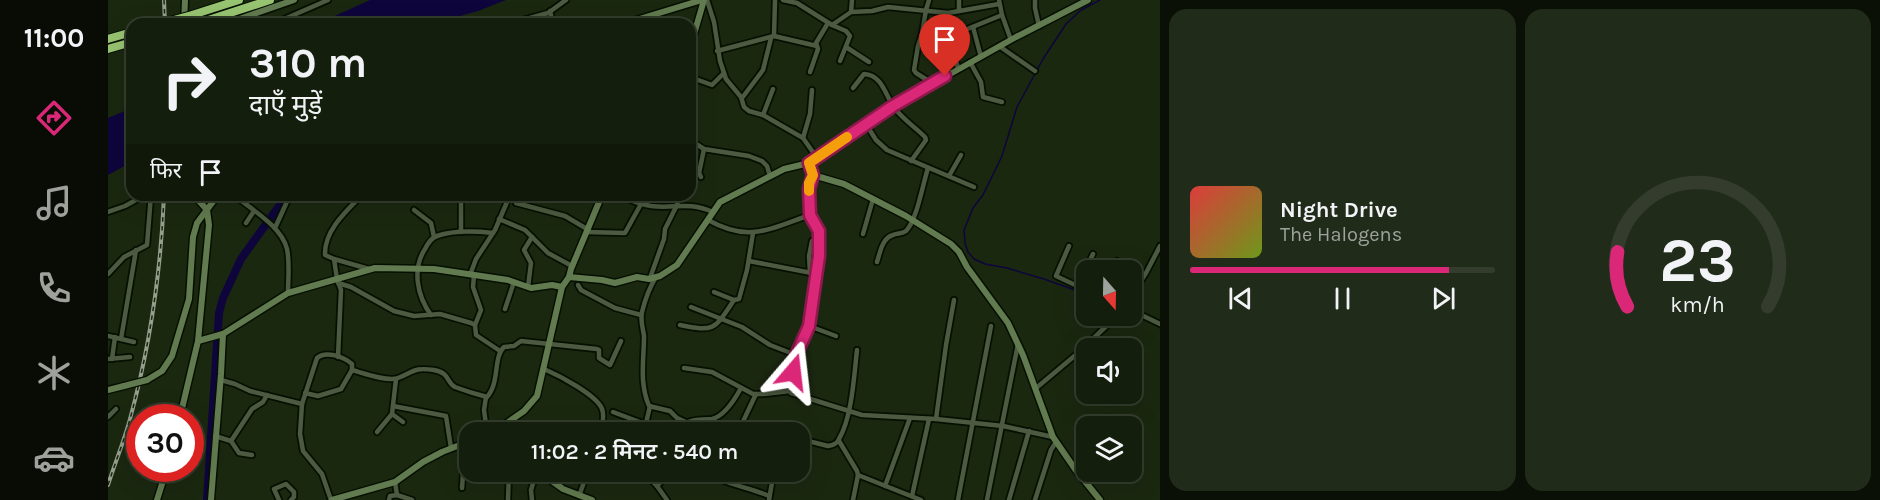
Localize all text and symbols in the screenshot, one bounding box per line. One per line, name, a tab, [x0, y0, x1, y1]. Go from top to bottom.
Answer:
pin	[919, 14, 970, 76]
text: 11:00	[24, 22, 84, 54]
icon: arrive	[928, 23, 961, 56]
text: 310 m	[249, 38, 367, 88]
icon: right	[150, 42, 228, 120]
text: दाएँ मुड़ें	[249, 89, 322, 121]
icon: directions	[33, 97, 75, 139]
icon: arrive	[194, 156, 227, 189]
text: फिर	[150, 158, 182, 184]
icon: music	[33, 182, 75, 224]
text: Night Drive	[1280, 197, 1398, 223]
text: The Halogens	[1280, 223, 1402, 246]
text: 23	[1659, 224, 1736, 297]
north arrow	[1076, 260, 1142, 326]
map controls	[1076, 260, 1142, 482]
icon: phone	[33, 267, 75, 309]
icon: previous	[1224, 282, 1257, 315]
icon: pause	[1326, 282, 1359, 315]
icon: next	[1427, 282, 1460, 315]
text: km/h	[1671, 292, 1725, 317]
button: sound	[1076, 338, 1142, 404]
position arrow	[761, 340, 825, 404]
icon: climate	[33, 352, 75, 394]
speed limit sign: 30	[126, 404, 204, 482]
button: layers	[1076, 416, 1142, 482]
icon: car	[33, 437, 75, 479]
text: 11:02 · 2 मिनट · 540 m	[531, 439, 738, 465]

